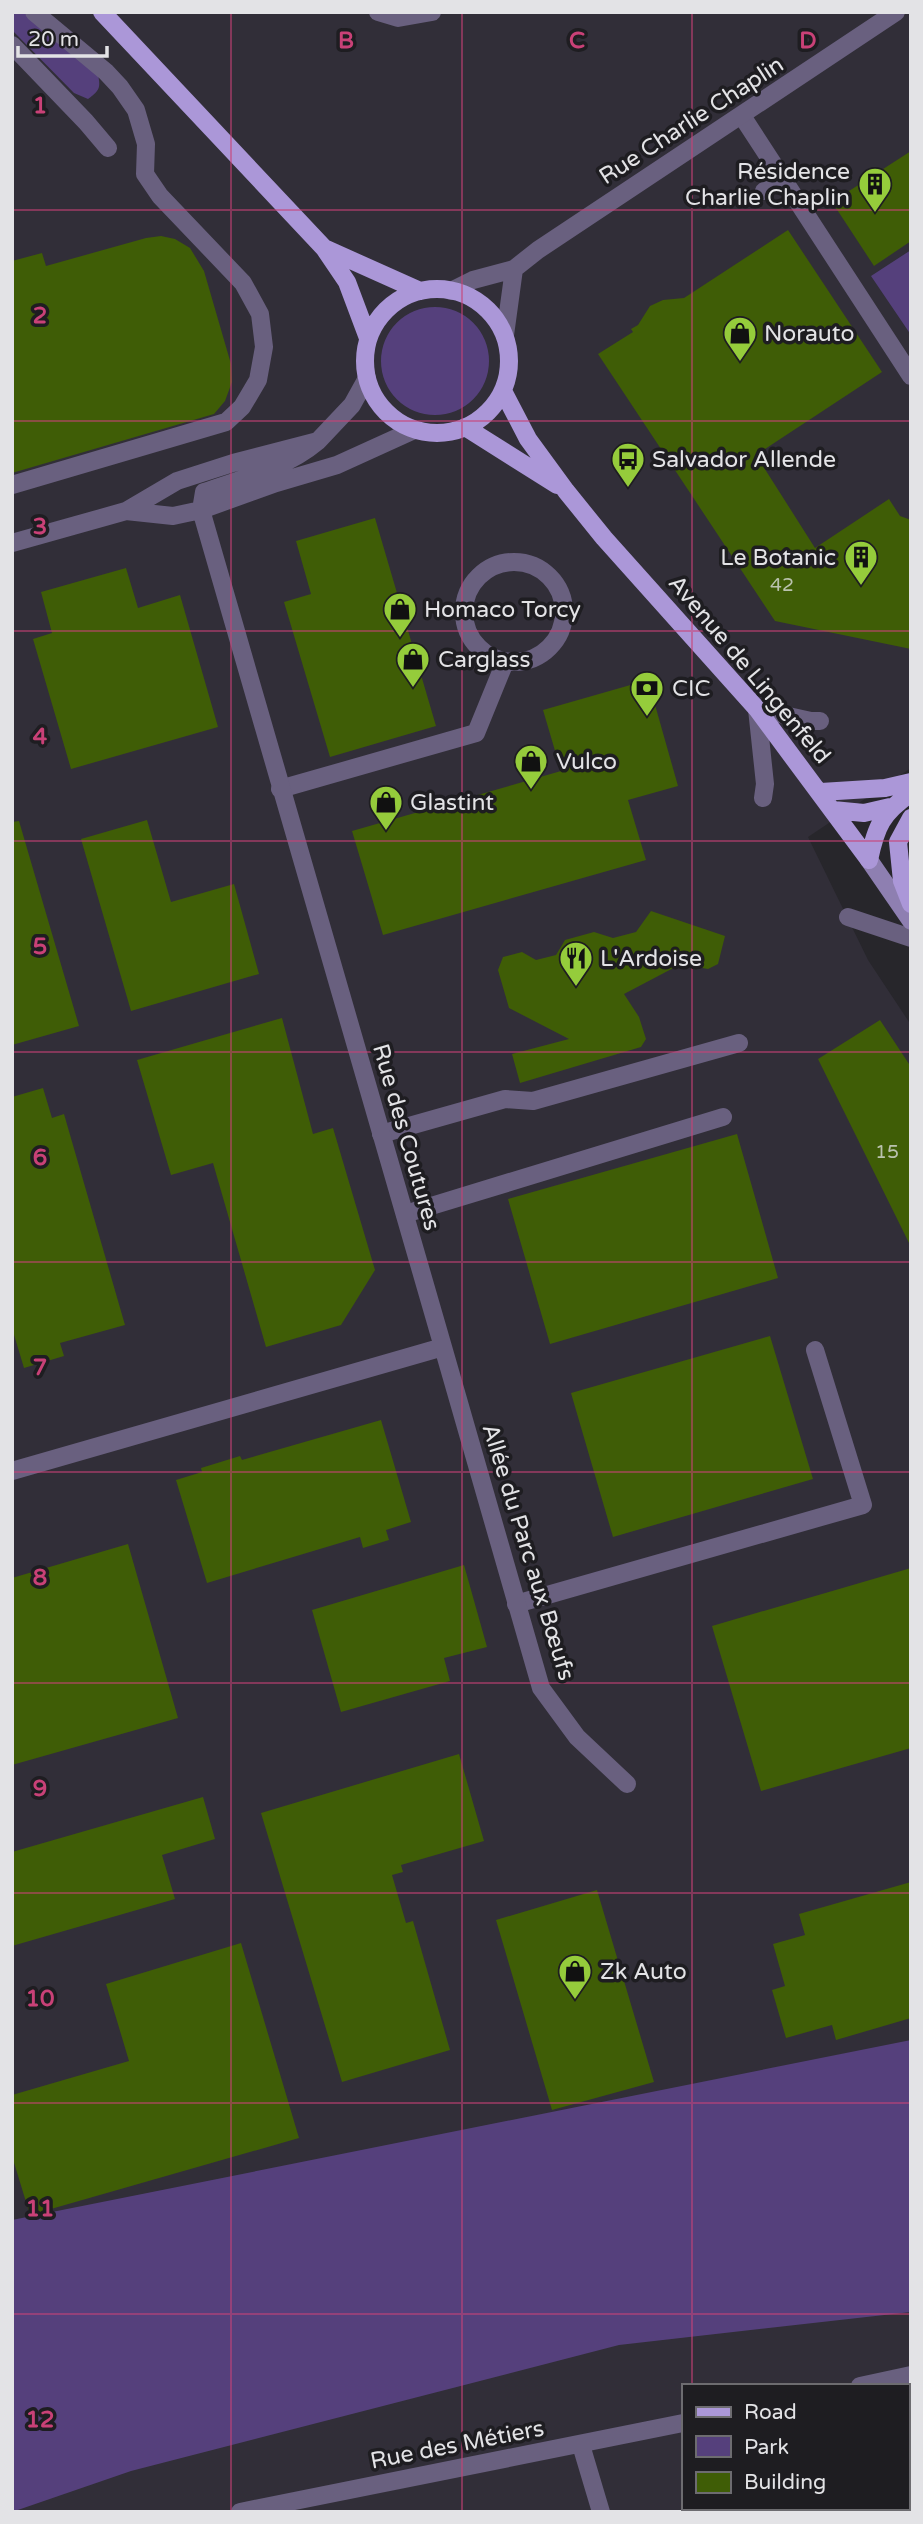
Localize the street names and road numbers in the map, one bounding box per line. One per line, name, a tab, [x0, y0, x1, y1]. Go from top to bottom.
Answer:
street label: Rue Charlie Chaplin	[594, 51, 789, 191]
street label: Avenue de Lingenfeld	[662, 570, 836, 770]
street label: Rue des Coutures	[366, 1041, 446, 1234]
street label: Allée du Parc aux Bœufs	[476, 1421, 580, 1684]
street label: Rue des Métiers	[368, 2414, 546, 2476]

